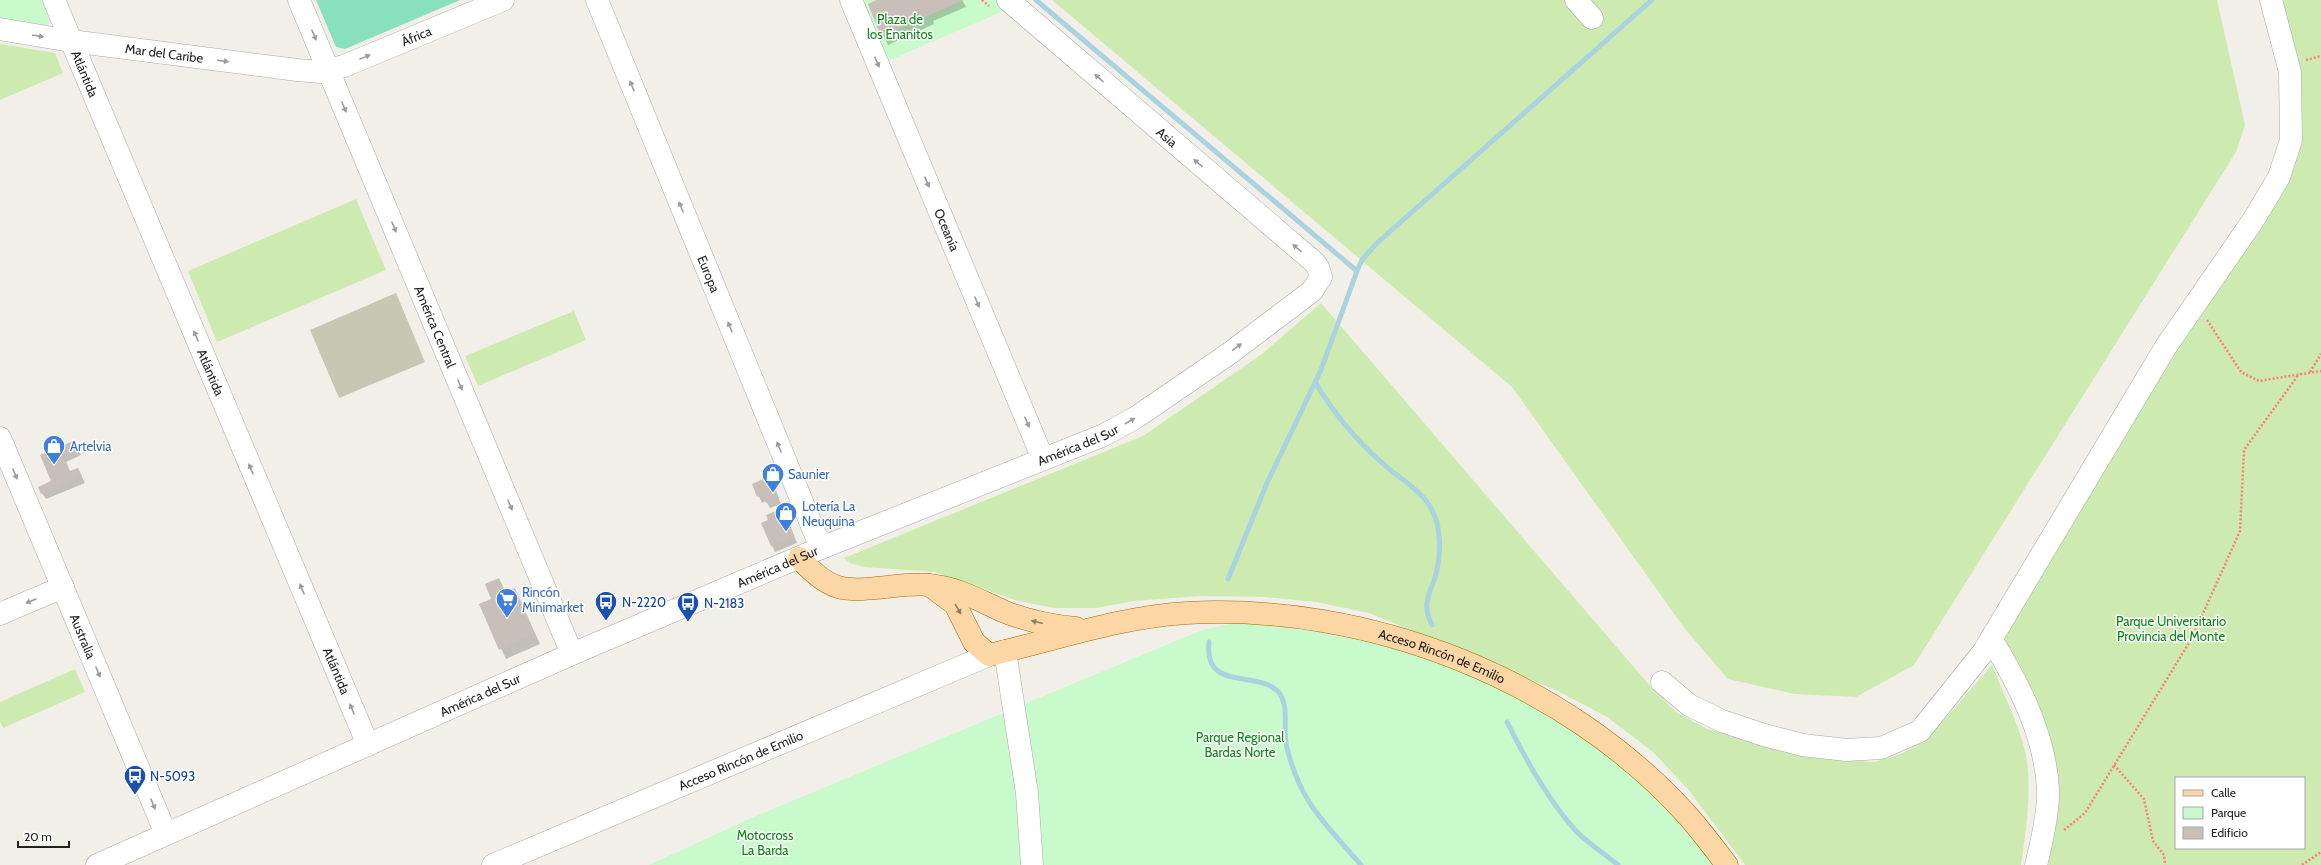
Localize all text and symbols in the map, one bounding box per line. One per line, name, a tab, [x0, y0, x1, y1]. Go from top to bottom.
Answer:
park label: Plaza de los Enanitos	[867, 11, 934, 42]
street label: África	[398, 22, 434, 49]
one-way arrow	[311, 30, 317, 41]
one-way arrow	[32, 33, 45, 39]
street label: Mar del Caribe	[124, 40, 205, 66]
street label: Atlántida	[68, 48, 102, 100]
one-way arrow	[360, 54, 371, 60]
one-way arrow	[874, 56, 880, 67]
one-way arrow	[217, 58, 229, 64]
one-way arrow	[1094, 74, 1105, 83]
one-way arrow	[629, 81, 635, 92]
one-way arrow	[341, 101, 347, 112]
street label: Asia	[1153, 124, 1181, 151]
one-way arrow	[1193, 158, 1203, 168]
one-way arrow	[925, 176, 931, 188]
one-way arrow	[678, 200, 684, 212]
street label: Oceanía	[931, 206, 963, 254]
one-way arrow	[391, 221, 397, 232]
one-way arrow	[1291, 243, 1302, 252]
street label: Europa	[694, 253, 724, 295]
street label: América Central	[411, 283, 460, 370]
one-way arrow	[975, 296, 981, 308]
one-way arrow	[727, 321, 733, 333]
one-way arrow	[192, 330, 198, 342]
one-way arrow	[1232, 344, 1242, 352]
street label: Atlántida	[194, 347, 228, 399]
one-way arrow	[457, 380, 463, 391]
one-way arrow	[1025, 416, 1031, 428]
one-way arrow	[1124, 418, 1136, 425]
street label: América del Sur	[1035, 420, 1122, 469]
shop icon: Artelvia	[41, 433, 67, 466]
place label: Artelvia	[70, 438, 112, 454]
one-way arrow	[776, 441, 782, 453]
shop icon: Saunier	[760, 461, 786, 494]
one-way arrow	[248, 463, 254, 475]
place label: Saunier	[788, 466, 830, 482]
one-way arrow	[12, 469, 18, 480]
place label: Lotería La Neuquina	[802, 498, 856, 529]
one-way arrow	[507, 500, 513, 511]
shop icon: Lotería La Neuquina	[773, 500, 799, 533]
street label: América del Sur	[735, 542, 821, 591]
one-way arrow	[299, 583, 305, 595]
place label: Rincón Minimarket	[522, 584, 584, 615]
supermarket icon: Rincón Minimarket	[494, 586, 520, 619]
bus stop icon: N-2220	[593, 589, 619, 622]
bus stop icon: N-2183	[675, 590, 701, 623]
place label: N-2220	[622, 594, 666, 610]
place label: N-2183	[704, 595, 744, 611]
one-way arrow	[25, 598, 37, 604]
one-way arrow	[955, 603, 962, 615]
street label: Australia	[67, 612, 100, 662]
park label: Parque Universitario Provincia del Monte	[2116, 613, 2226, 644]
one-way arrow	[1031, 618, 1043, 624]
street label: Acceso Rincón de Emilio	[1377, 625, 1508, 687]
street label: Atlántida	[320, 645, 354, 697]
one-way arrow	[95, 666, 101, 677]
street label: América del Sur	[437, 670, 523, 720]
one-way arrow	[349, 702, 355, 714]
street label: Acceso Rincón de Emilio	[676, 727, 805, 794]
park label: Parque Regional Bardas Norte	[1196, 729, 1284, 760]
bus stop icon: N-5093	[122, 763, 148, 796]
place label: N-5093	[150, 768, 195, 784]
legend	[2175, 777, 2305, 849]
text: Calle	[2211, 785, 2236, 800]
one-way arrow	[151, 799, 157, 811]
text: Parque	[2211, 805, 2246, 820]
scale bar	[18, 823, 69, 849]
text: Edificio	[2211, 825, 2248, 840]
park label: Motocross La Barda	[737, 827, 794, 858]
text: 20 m	[24, 829, 52, 844]

